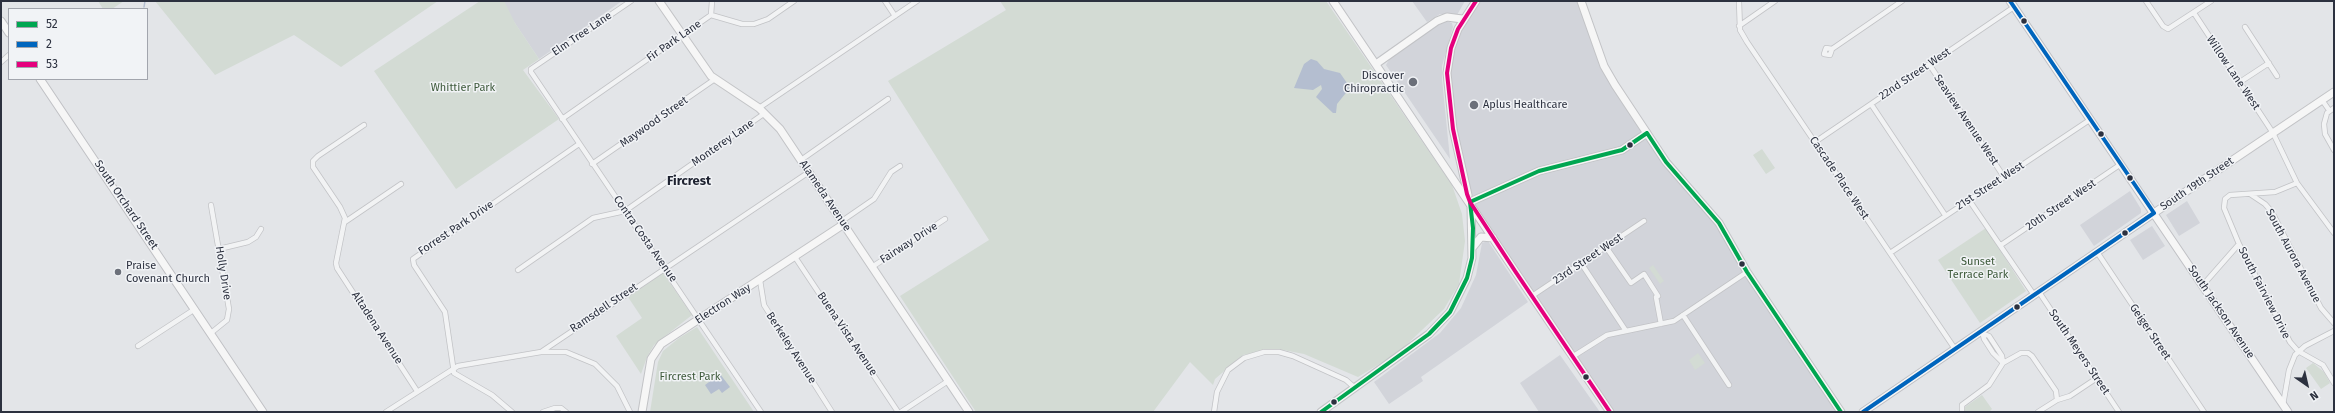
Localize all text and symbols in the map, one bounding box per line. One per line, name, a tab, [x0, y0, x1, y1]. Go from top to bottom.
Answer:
legend	[8, 8, 148, 80]
street label: Elm Tree Lane	[550, 9, 614, 59]
unlabelled marker	[2019, 16, 2029, 26]
text: 52	[46, 17, 58, 31]
street label: Fir Park Lane	[644, 17, 704, 65]
street label: Willow Lane West	[2203, 33, 2263, 113]
text: 2	[46, 37, 52, 51]
street label: 22nd Street West	[1877, 45, 1953, 103]
text: 53	[46, 57, 58, 71]
place label: Discover Chiropractic	[1344, 69, 1404, 95]
street label: Seaview Avenue West	[1931, 72, 2001, 168]
marker: Discover Chiropractic	[1407, 76, 1419, 88]
park label: Whittier Park	[431, 81, 495, 95]
street label: Maywood Street	[618, 94, 690, 150]
place label: Aplus Healthcare	[1483, 98, 1567, 112]
marker: Aplus Healthcare	[1468, 99, 1480, 111]
street label: Monterey Lane	[689, 117, 757, 169]
unlabelled marker	[2096, 129, 2106, 139]
street label: Cascade Place West	[1806, 134, 1872, 222]
unlabelled marker	[1625, 140, 1635, 150]
street label: South 19th Street	[2158, 155, 2236, 213]
street label: South Orchard Street	[91, 158, 161, 252]
street label: Alameda Avenue	[796, 158, 854, 234]
street label: 21st Street West	[1953, 159, 2027, 213]
district label: Fircrest	[667, 173, 711, 189]
unlabelled marker	[2125, 173, 2135, 183]
street label: 20th Street West	[2023, 177, 2099, 233]
street label: Contra Costa Avenue	[610, 193, 680, 285]
street label: Forrest Park Drive	[416, 198, 496, 258]
street label: South Aurora Avenue	[2263, 207, 2323, 305]
street label: Fairway Drive	[878, 220, 940, 266]
unlabelled marker	[2120, 228, 2130, 238]
street label: 23rd Street West	[1551, 231, 1625, 287]
street label: Holly Drive	[212, 245, 234, 301]
street label: South Fairview Drive	[2235, 245, 2293, 341]
park label: Sunset Terrace Park	[1948, 255, 2008, 281]
place label: Praise Covenant Church	[126, 259, 210, 285]
unlabelled marker	[1737, 259, 1747, 269]
street label: South Jackson Avenue	[2185, 263, 2257, 361]
marker: Praise Covenant Church	[113, 267, 123, 277]
street label: Ramsdell Street	[568, 280, 640, 336]
street label: Electron Way	[693, 281, 753, 327]
street label: Altadena Avenue	[349, 289, 405, 367]
street label: Buena Vista Avenue	[814, 290, 880, 378]
unlabelled marker	[2012, 302, 2022, 312]
street label: Geiger Street	[2126, 302, 2174, 362]
street label: South Meyers Street	[2046, 307, 2112, 397]
street label: Berkeley Avenue	[763, 310, 819, 386]
north arrow	[2287, 365, 2327, 405]
park label: Fircrest Park	[660, 370, 720, 384]
unlabelled marker	[1581, 372, 1591, 382]
text: N	[2307, 388, 2321, 403]
unlabelled marker	[1329, 397, 1339, 407]

